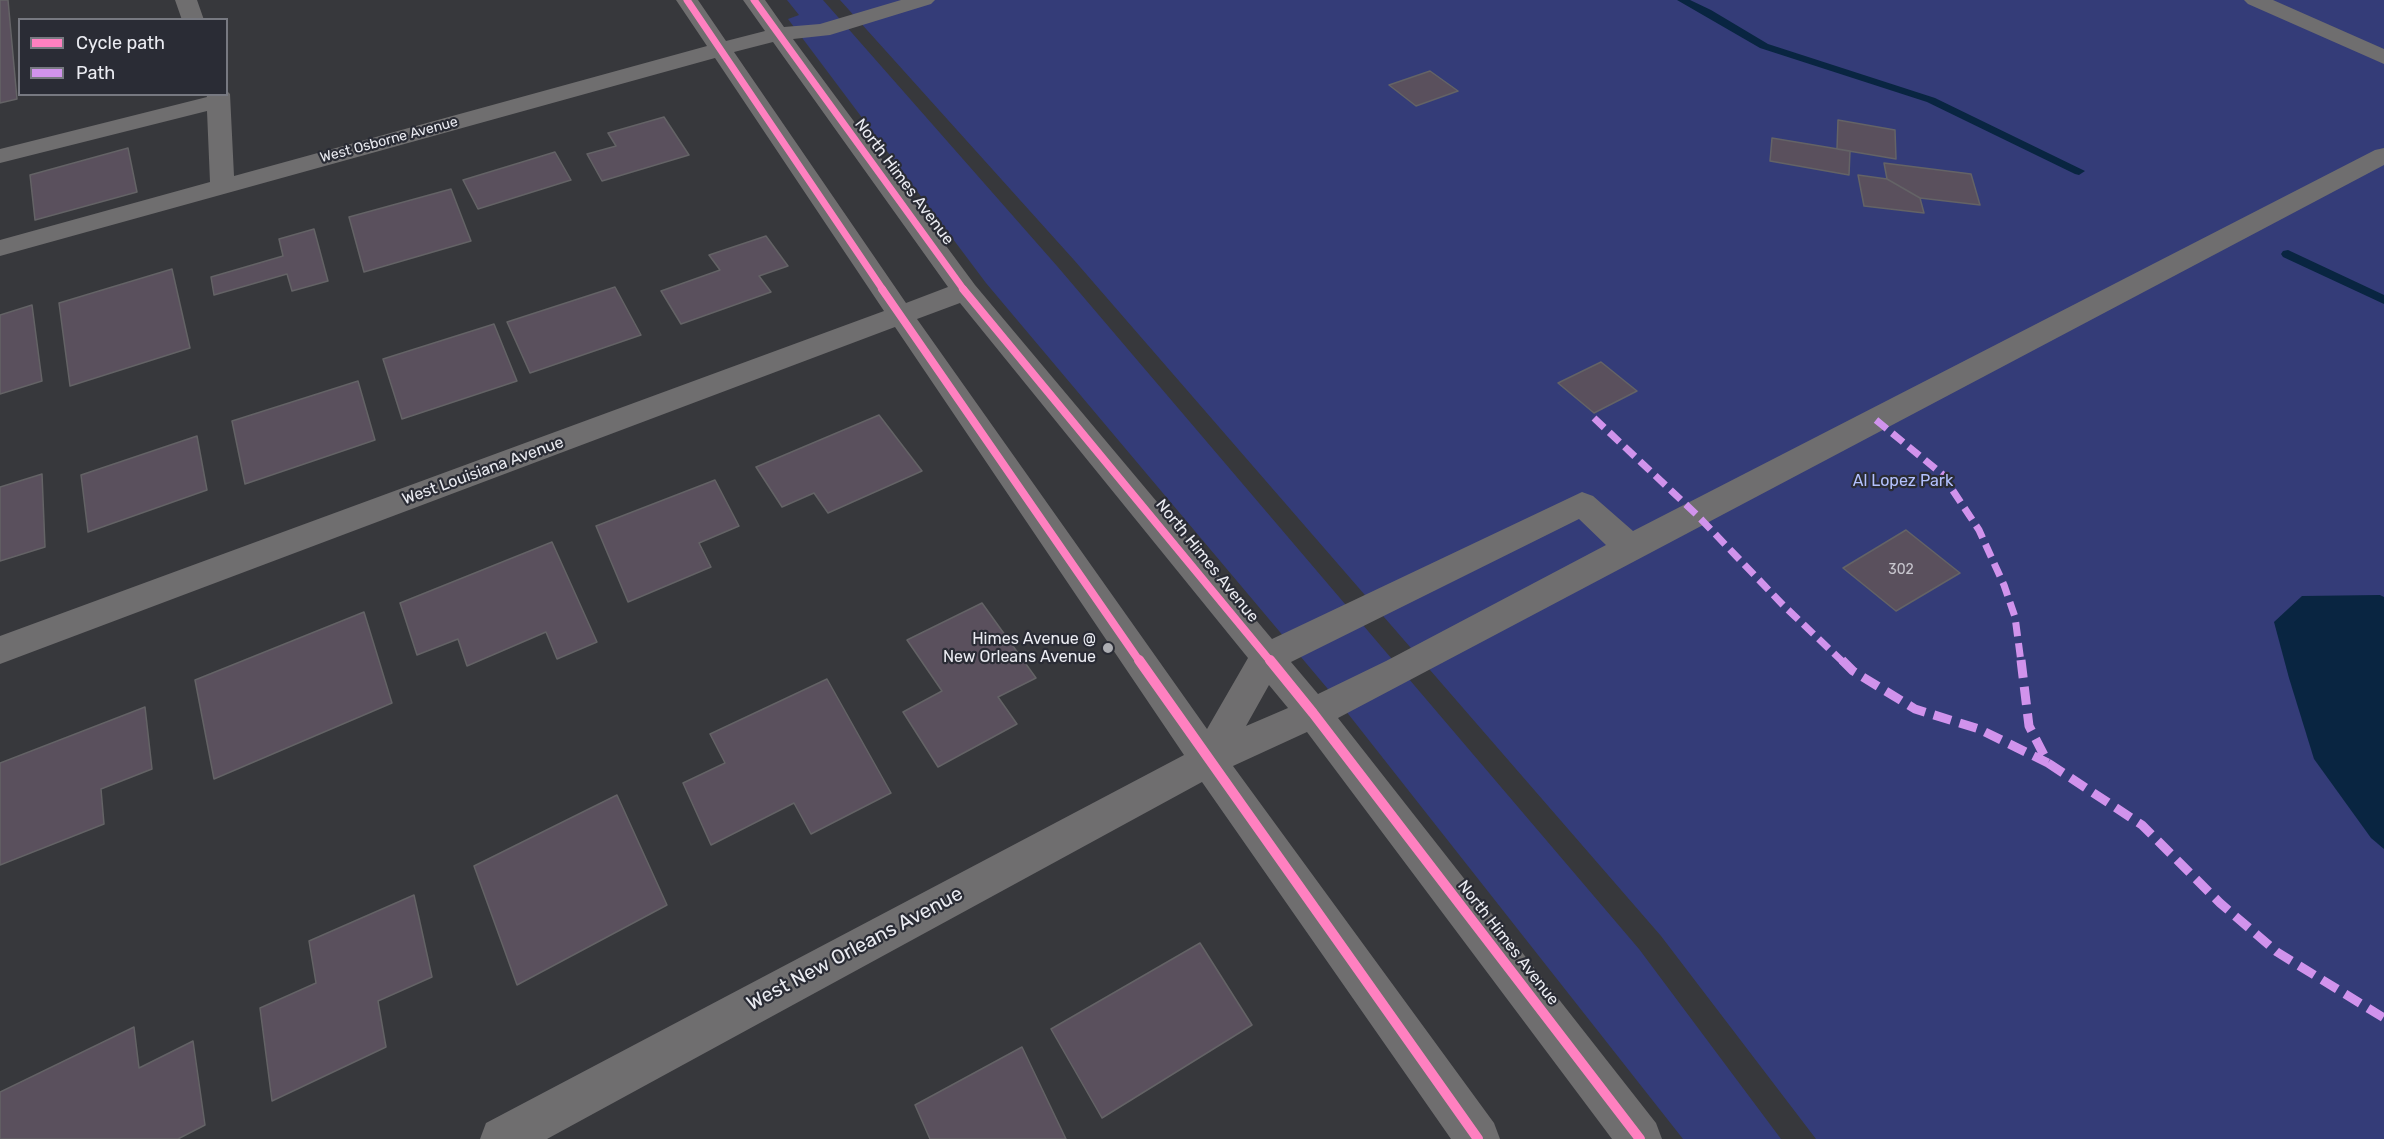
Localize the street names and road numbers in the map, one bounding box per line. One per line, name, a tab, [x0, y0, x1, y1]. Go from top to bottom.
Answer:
street label: West Osborne Avenue	[318, 114, 460, 166]
street label: North Himes Avenue	[850, 115, 958, 249]
street label: West Louisiana Avenue	[400, 433, 566, 509]
street label: North Himes Avenue	[1151, 496, 1263, 626]
street label: North Himes Avenue	[1453, 877, 1563, 1009]
street label: West New Orleans Avenue	[743, 882, 967, 1016]

